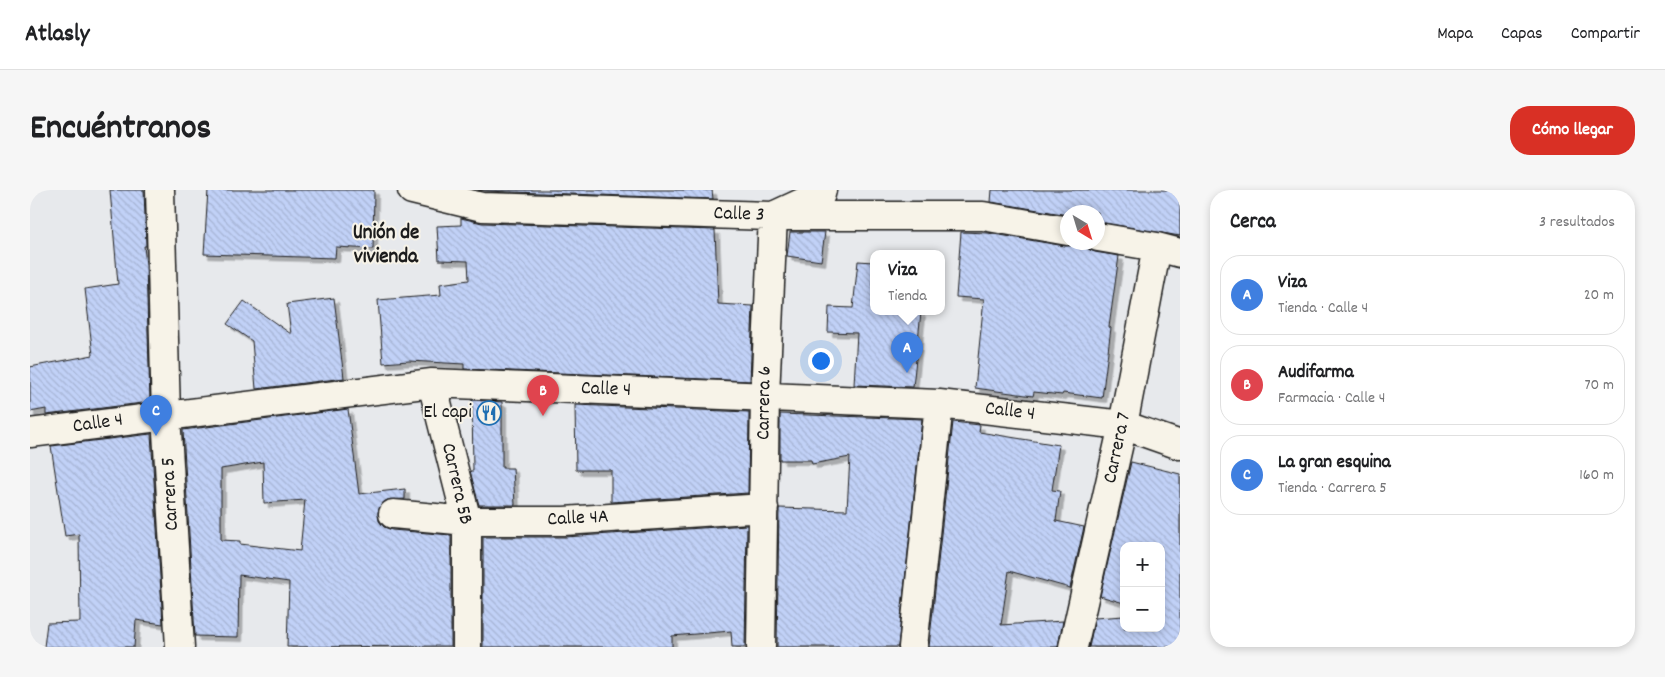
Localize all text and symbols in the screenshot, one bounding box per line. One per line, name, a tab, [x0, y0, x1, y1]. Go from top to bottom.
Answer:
text: Atlasly	[25, 18, 89, 52]
text: Mapa	[1437, 22, 1473, 47]
text: Capas	[1501, 22, 1543, 47]
text: Compartir	[1571, 22, 1640, 47]
text: Encuéntranos	[30, 105, 211, 155]
button: Cómo llegar	[1510, 106, 1635, 155]
street label: Calle 3	[713, 200, 765, 230]
north arrow	[1060, 205, 1105, 250]
text: Cerca	[1230, 208, 1276, 238]
text: 3 resultados	[1539, 211, 1615, 234]
district label: Unión de vivienda	[353, 219, 419, 273]
popup	[870, 250, 945, 315]
text: Viza	[888, 258, 917, 285]
text: Viza	[1278, 270, 1307, 297]
text: A	[1243, 284, 1251, 307]
text: 20 m	[1584, 284, 1614, 307]
text: Tienda	[888, 285, 927, 308]
text: Tienda · Calle 4	[1278, 297, 1368, 320]
pin: A	[891, 332, 923, 373]
your location	[808, 348, 834, 374]
text: Audifarma	[1278, 360, 1354, 387]
street label: Carrera 6	[750, 366, 780, 440]
text: B	[1243, 374, 1251, 397]
text: 70 m	[1584, 374, 1614, 397]
pin: B	[527, 375, 559, 416]
street label: Calle 4	[580, 375, 632, 405]
text: Farmacia · Calle 4	[1278, 387, 1385, 410]
pin: C	[140, 395, 172, 436]
street label: Calle 4	[983, 395, 1037, 429]
place label: El capi	[423, 399, 472, 427]
restaurant icon: El capi	[476, 400, 502, 426]
street label: Calle 4	[71, 407, 125, 441]
street label: Carrera 7	[1097, 410, 1139, 486]
street label: Carrera 5B	[433, 440, 479, 528]
text: La gran esquina	[1278, 450, 1391, 477]
street label: Carrera 5	[155, 457, 187, 531]
text: C	[1243, 464, 1251, 487]
text: 160 m	[1579, 464, 1614, 487]
text: Tienda · Carrera 5	[1278, 477, 1387, 500]
street label: Calle 4A	[547, 503, 609, 535]
map controls	[1120, 542, 1165, 632]
button: +	[1120, 542, 1165, 587]
button: −	[1120, 587, 1165, 632]

